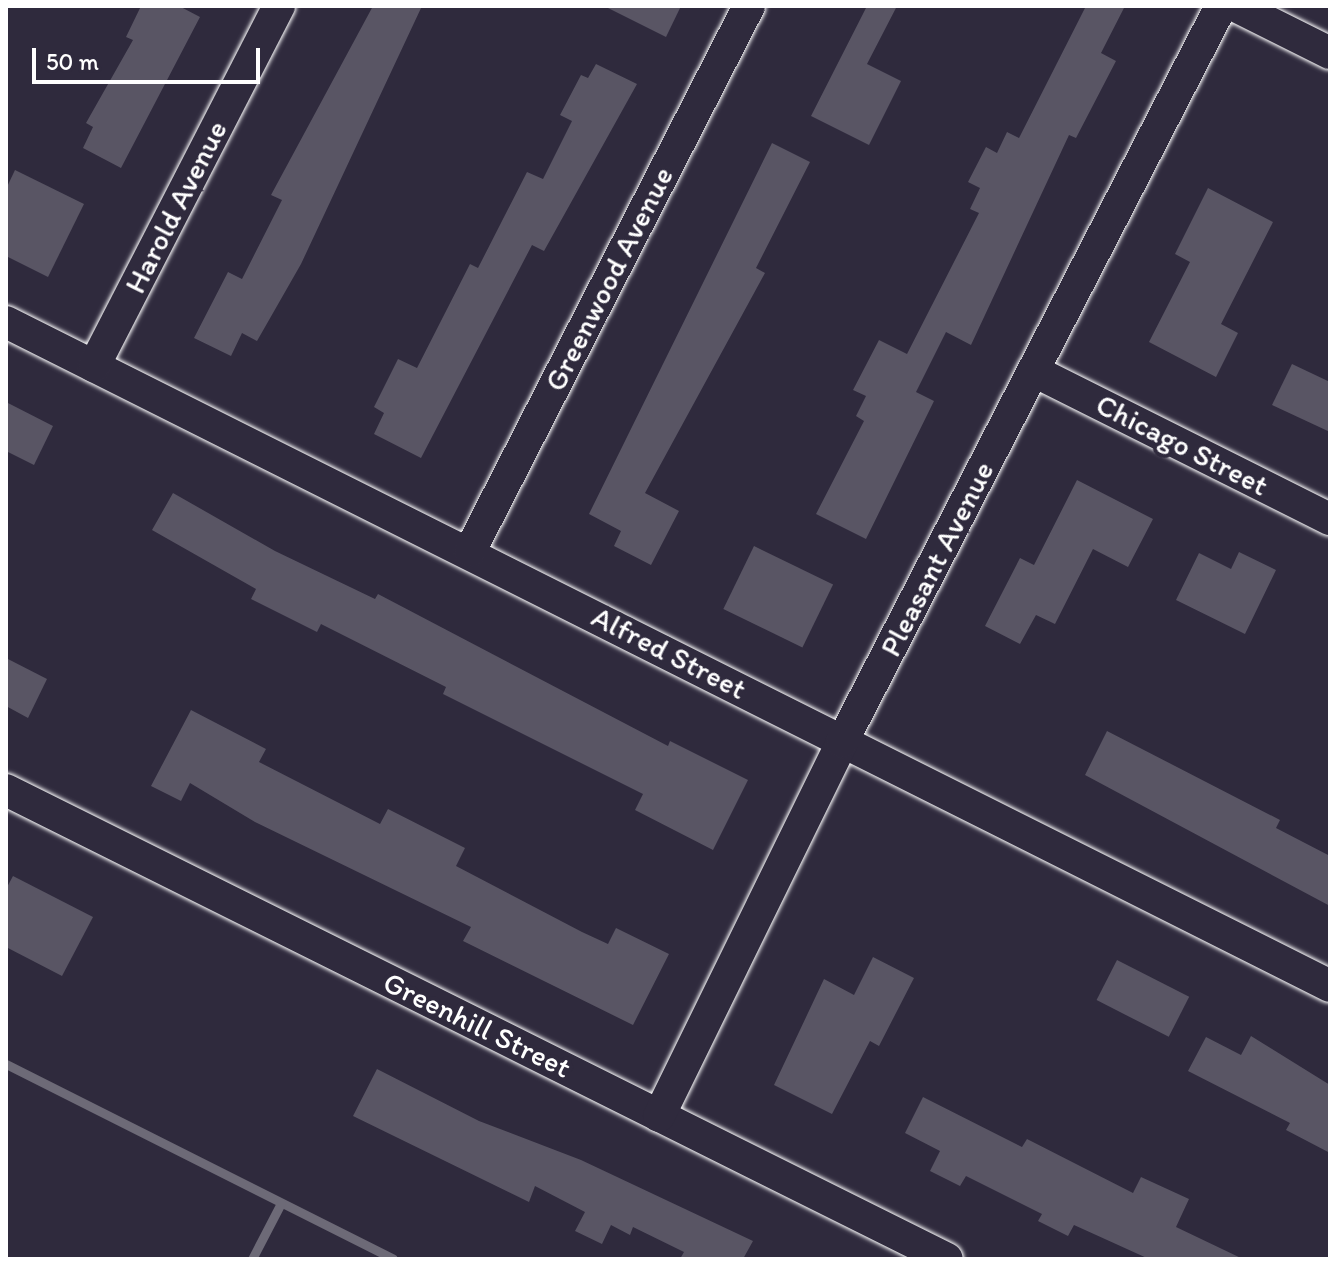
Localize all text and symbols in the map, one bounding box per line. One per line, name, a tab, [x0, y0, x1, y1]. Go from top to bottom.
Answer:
scale bar	[36, 32, 264, 82]
text: 50 m	[46, 47, 99, 76]
street label: Harold Avenue	[117, 115, 235, 299]
street label: Greenwood Avenue	[537, 162, 681, 396]
street label: Chicago Street	[1090, 386, 1274, 504]
street label: Pleasant Avenue	[873, 456, 1001, 662]
street label: Alfred Street	[586, 599, 752, 707]
street label: Greenhill Street	[378, 964, 576, 1086]

